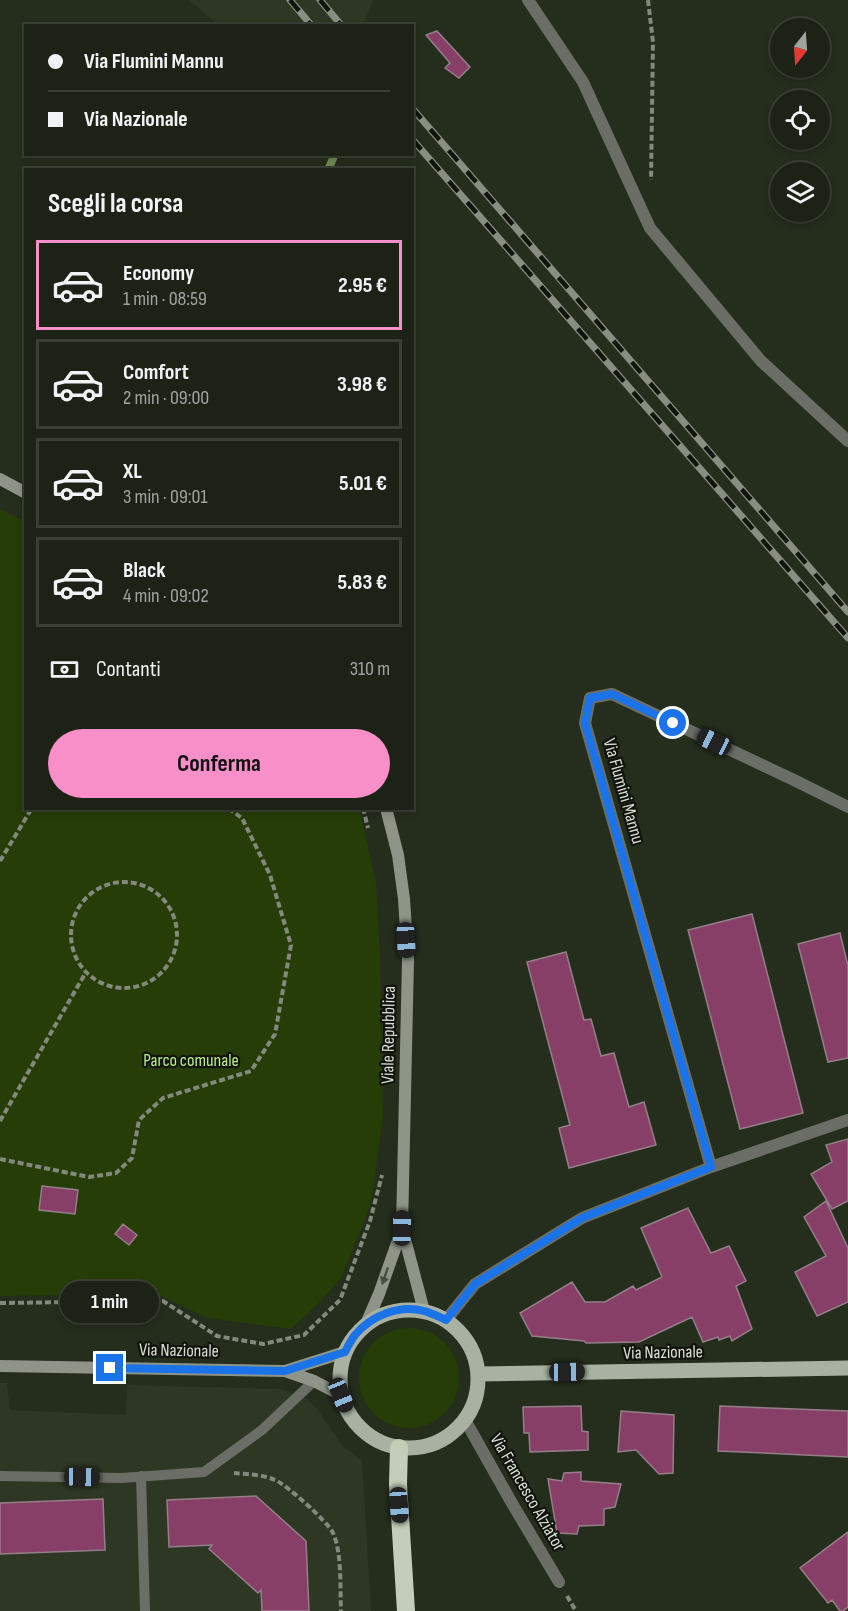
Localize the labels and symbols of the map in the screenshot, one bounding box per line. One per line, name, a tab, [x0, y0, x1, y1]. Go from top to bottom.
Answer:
north arrow	[770, 18, 830, 78]
route start	[659, 709, 686, 736]
car	[694, 726, 734, 758]
street label: Via Flumini Mannu	[598, 736, 649, 846]
car	[396, 922, 416, 958]
street label: Viale Repubblica	[377, 986, 400, 1084]
park label: Parco comunale	[143, 1050, 239, 1071]
car	[393, 1210, 411, 1246]
one-way arrow	[380, 1267, 390, 1285]
callout: 1 min	[60, 1281, 160, 1323]
street label: Via Nazionale	[139, 1339, 219, 1362]
street label: Via Nazionale	[623, 1341, 703, 1364]
route end	[96, 1354, 123, 1381]
car	[549, 1363, 585, 1381]
car	[326, 1375, 356, 1415]
street label: Via Francesco Alziator	[486, 1430, 570, 1555]
car	[64, 1468, 100, 1486]
car	[389, 1486, 409, 1524]

